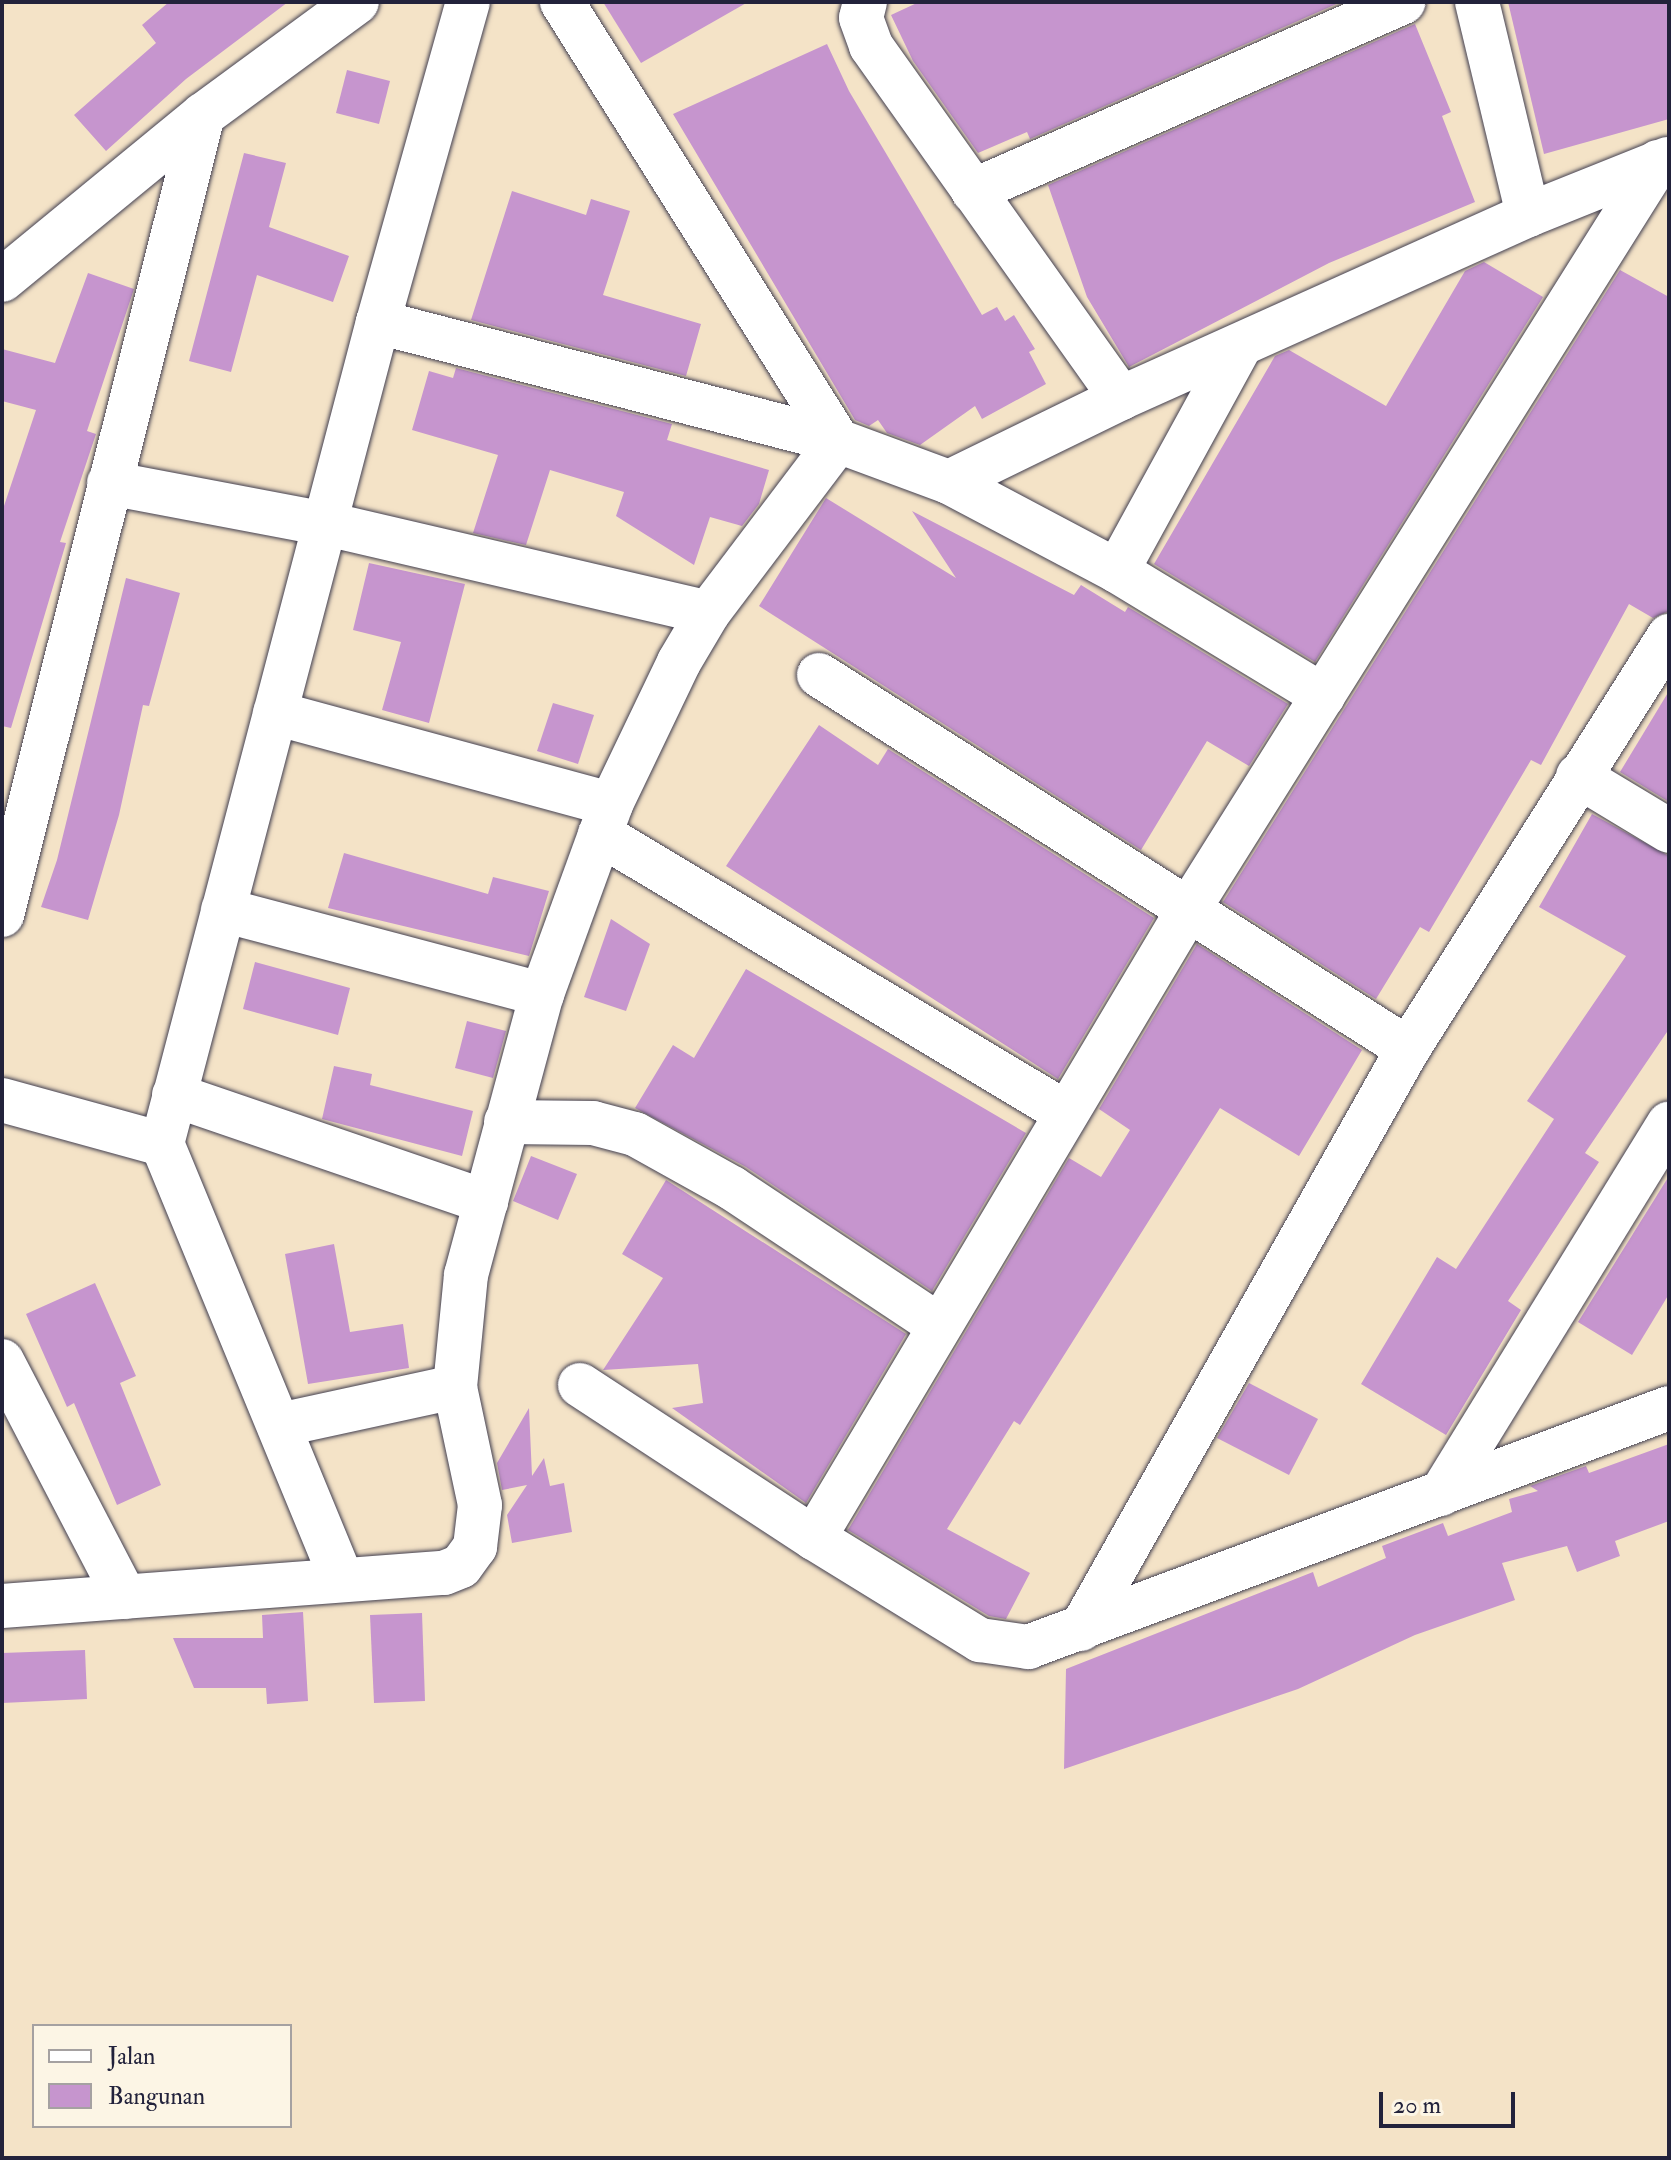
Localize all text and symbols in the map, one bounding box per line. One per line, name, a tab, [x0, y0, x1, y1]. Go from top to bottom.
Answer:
legend	[32, 2024, 292, 2128]
text: Jalan	[108, 2041, 155, 2072]
scale bar	[1383, 2076, 1519, 2126]
text: Bangunan	[108, 2081, 205, 2112]
text: 20 m	[1393, 2090, 1441, 2121]

